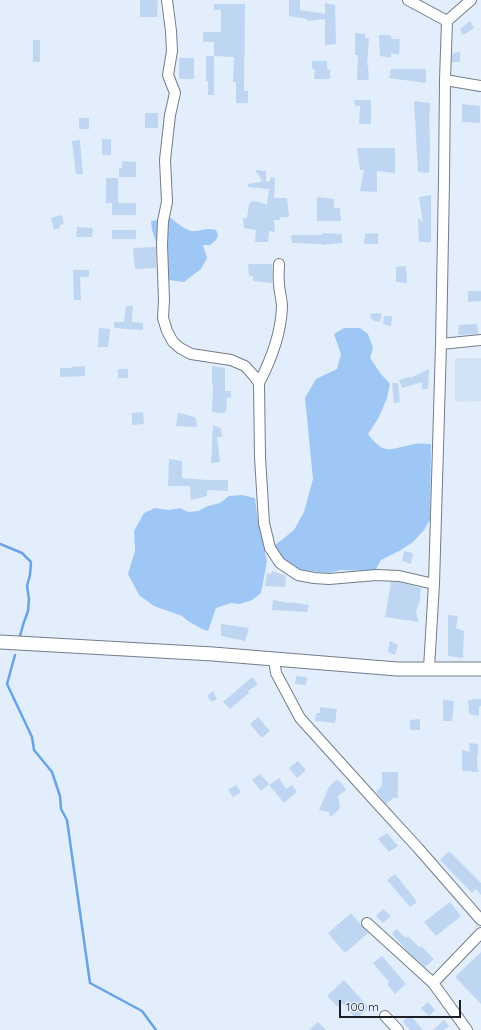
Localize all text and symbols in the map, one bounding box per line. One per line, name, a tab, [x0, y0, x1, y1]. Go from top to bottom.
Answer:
scale bar	[341, 992, 463, 1018]
text: 100 m	[346, 999, 379, 1014]

